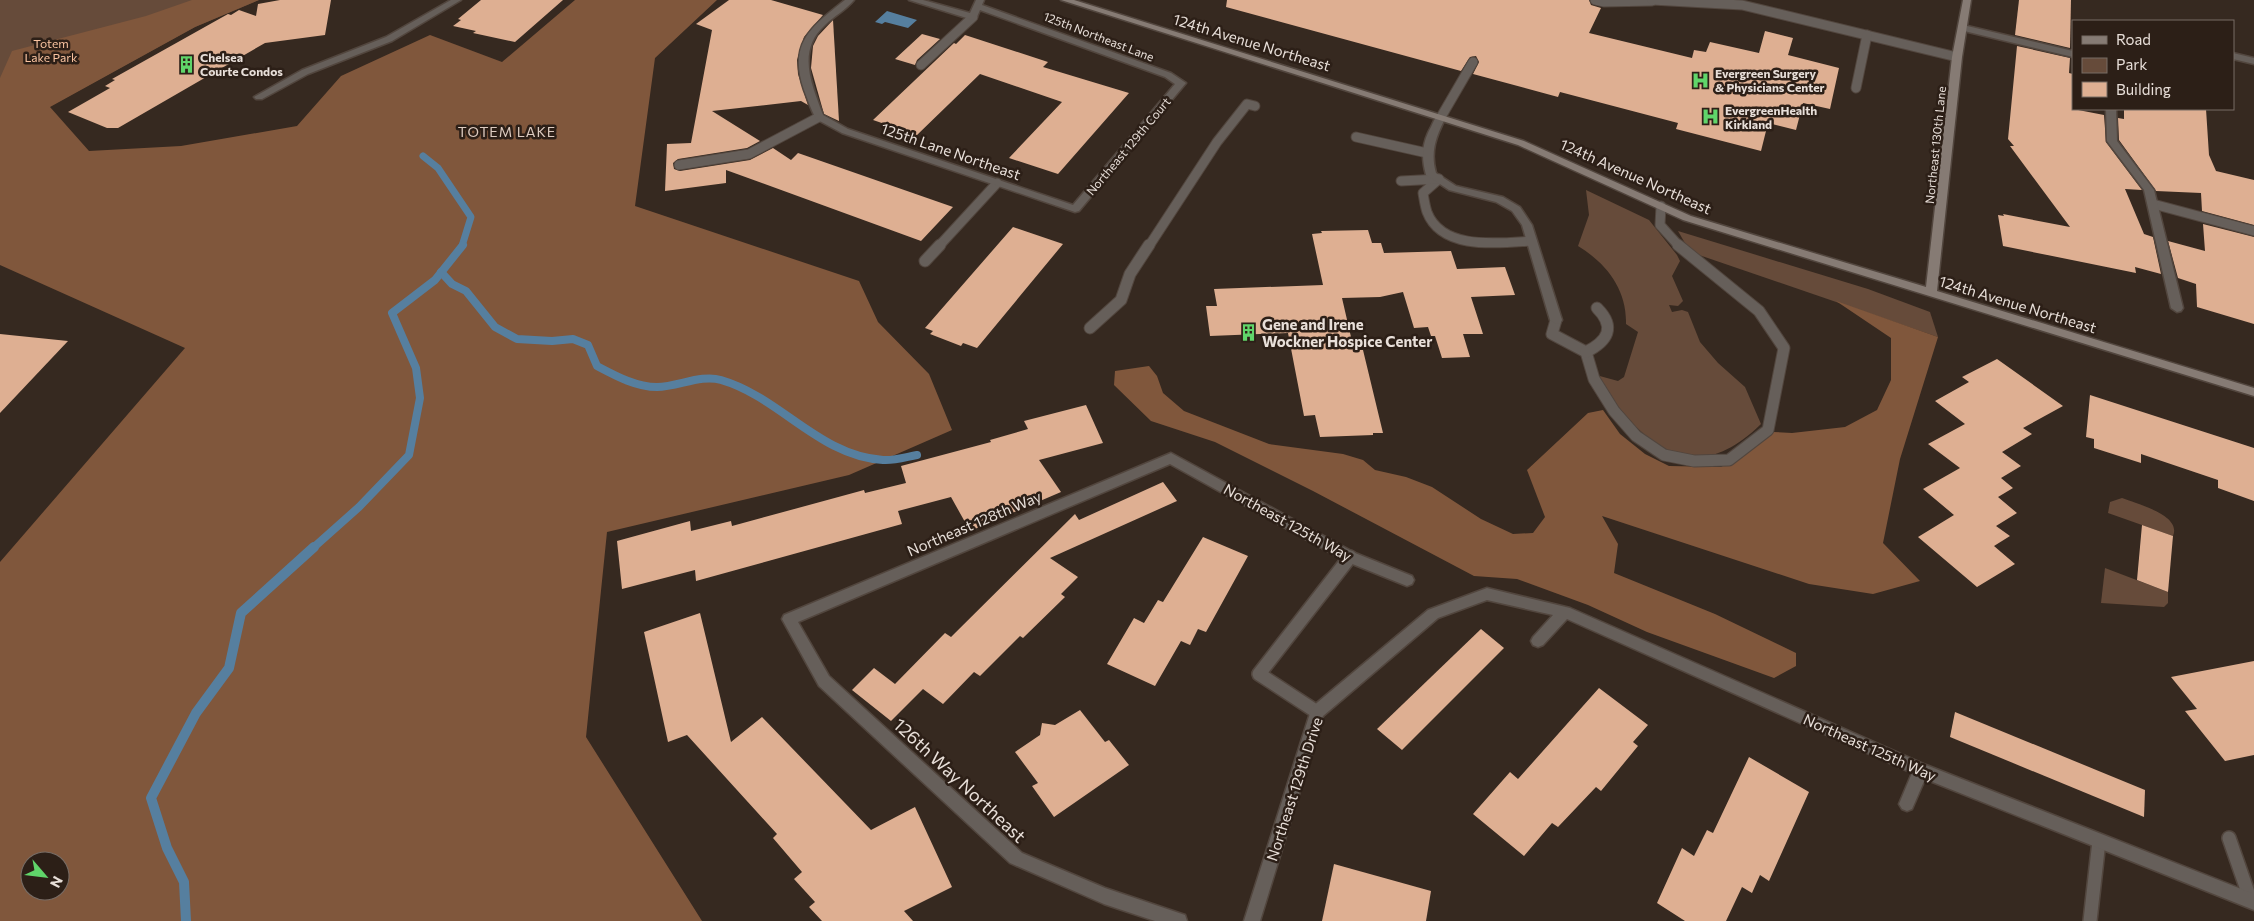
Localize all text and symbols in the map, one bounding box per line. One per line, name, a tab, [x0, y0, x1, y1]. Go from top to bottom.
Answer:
street label: 125th Northeast Lane	[1042, 8, 1156, 64]
street label: 124th Avenue Northeast	[1171, 9, 1333, 75]
legend	[2072, 20, 2234, 110]
text: Road	[2116, 30, 2151, 48]
park label: Totem Lake Park	[24, 36, 78, 64]
place label: Chelsea Courte Condos	[200, 50, 283, 78]
building icon: Chelsea Courte Condos	[176, 54, 196, 74]
text: Park	[2116, 55, 2147, 73]
place label: Evergreen Surgery & Physicians Center	[1715, 66, 1825, 94]
hospital icon: Evergreen Surgery & Physicians Center	[1691, 70, 1711, 90]
text: Building	[2116, 80, 2171, 98]
street label: Northeast 130th Lane	[1922, 85, 1948, 205]
street label: Northeast 129th Court	[1083, 94, 1173, 198]
place label: EvergreenHealth Kirkland	[1725, 103, 1817, 131]
hospital icon: EvergreenHealth Kirkland	[1701, 107, 1721, 127]
street label: 125th Lane Northeast	[879, 119, 1023, 183]
district label: TOTEM LAKE	[458, 123, 556, 140]
street label: 124th Avenue Northeast	[1558, 134, 1714, 218]
street label: 124th Avenue Northeast	[1937, 271, 2099, 337]
place label: Gene and Irene Wockner Hospice Center	[1262, 315, 1432, 350]
building icon: Gene and Irene Wockner Hospice Center	[1238, 323, 1258, 343]
street label: Northeast 125th Way	[1221, 479, 1355, 565]
street label: Northeast 128th Way	[904, 487, 1044, 559]
street label: Northeast 125th Way	[1801, 710, 1939, 784]
street label: 126th Way Northeast	[889, 713, 1031, 847]
street label: Northeast 129th Drive	[1262, 715, 1326, 863]
north arrow	[20, 851, 70, 901]
text: N	[47, 874, 67, 891]

